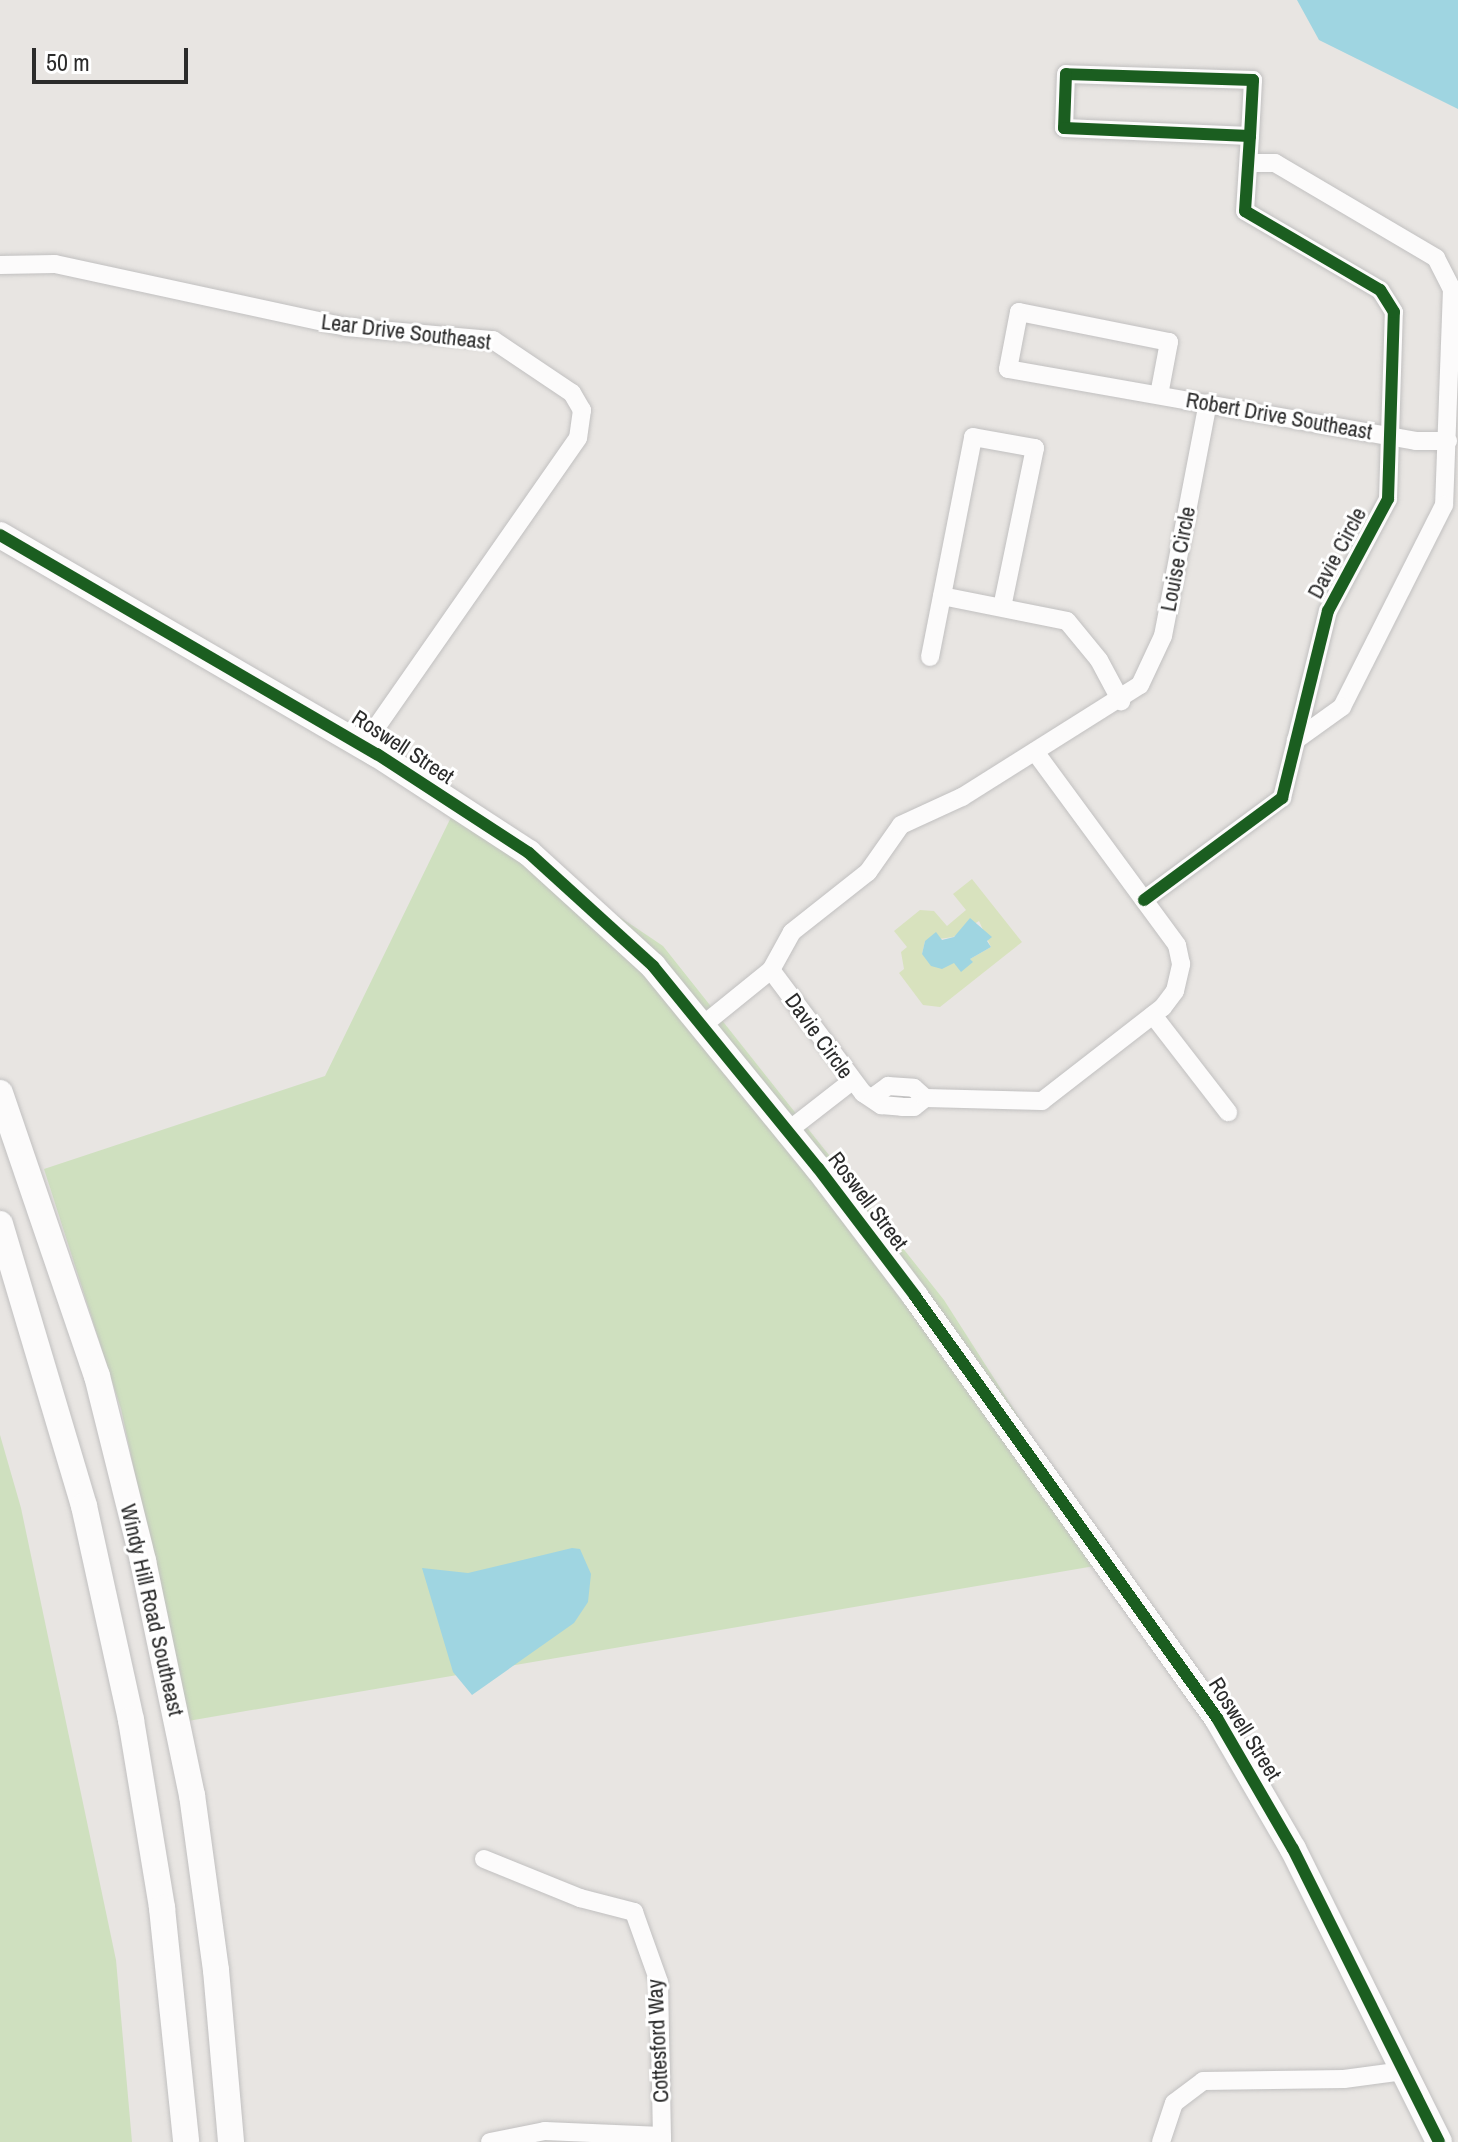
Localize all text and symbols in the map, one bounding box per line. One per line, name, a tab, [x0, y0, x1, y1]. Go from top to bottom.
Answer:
scale bar	[36, 32, 192, 82]
text: 50 m	[46, 46, 90, 78]
street label: Lear Drive Southeast	[320, 309, 492, 355]
street label: Robert Drive Southeast	[1184, 387, 1374, 445]
street label: Davie Circle	[1302, 503, 1372, 603]
street label: Louise Circle	[1155, 504, 1201, 614]
street label: Roswell Street	[347, 704, 459, 790]
street label: Davie Circle	[779, 988, 859, 1084]
street label: Roswell Street	[822, 1147, 914, 1255]
street label: Windy Hill Road Southeast	[115, 1502, 189, 1718]
street label: Roswell Street	[1203, 1673, 1287, 1785]
street label: Cottesford Way	[642, 1979, 674, 2103]

